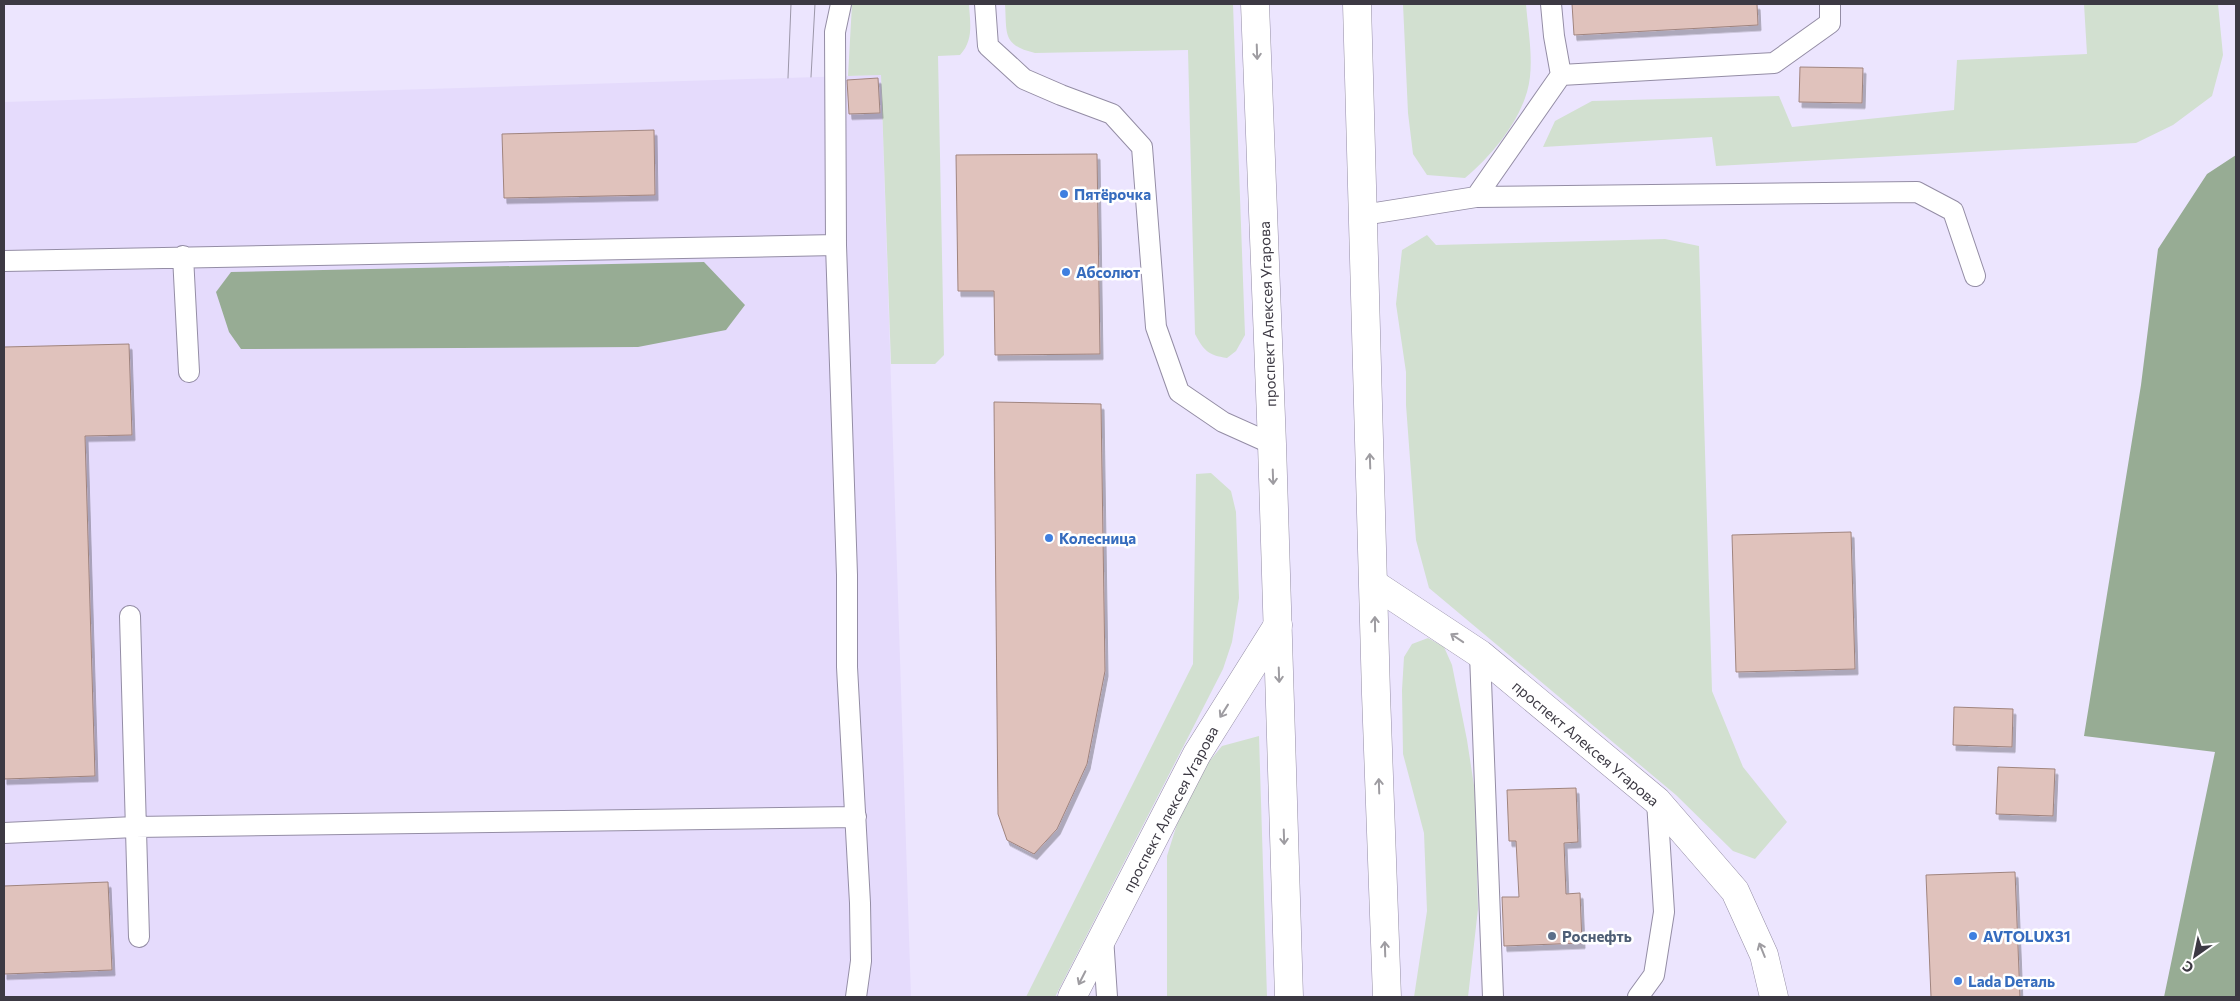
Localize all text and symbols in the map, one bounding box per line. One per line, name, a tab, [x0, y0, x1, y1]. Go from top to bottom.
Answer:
one-way arrow	[1252, 44, 1261, 60]
place label: Пятёрочка	[1074, 185, 1151, 203]
marker: Пятёрочка	[1058, 188, 1070, 200]
street label: проспект Алексея Угарова	[1255, 221, 1279, 407]
place label: Абсолют	[1076, 263, 1140, 281]
marker: Абсолют	[1060, 266, 1072, 278]
one-way arrow	[1366, 454, 1375, 470]
one-way arrow	[1268, 468, 1278, 485]
place label: Колесница	[1059, 529, 1136, 547]
marker: Колесница	[1043, 532, 1055, 544]
one-way arrow	[1370, 616, 1380, 632]
one-way arrow	[1450, 633, 1464, 643]
one-way arrow	[1274, 666, 1284, 682]
street label: проспект Алексея Угарова	[1509, 676, 1663, 810]
one-way arrow	[1218, 703, 1228, 717]
street label: проспект Алексея Угарова	[1118, 723, 1222, 895]
one-way arrow	[1375, 778, 1384, 794]
one-way arrow	[1279, 828, 1289, 845]
place label: Роснефть	[1562, 927, 1632, 945]
place label: AVTOLUX31	[1983, 927, 2071, 945]
marker: Роснефть	[1546, 930, 1558, 942]
marker: AVTOLUX31	[1967, 930, 1979, 942]
north arrow	[2170, 931, 2220, 981]
one-way arrow	[1381, 941, 1390, 957]
one-way arrow	[1756, 943, 1766, 958]
text: С	[2179, 958, 2196, 977]
one-way arrow	[1077, 970, 1086, 985]
place label: Lada Dеталь	[1968, 972, 2055, 990]
marker: Lada Dеталь	[1952, 975, 1964, 987]

